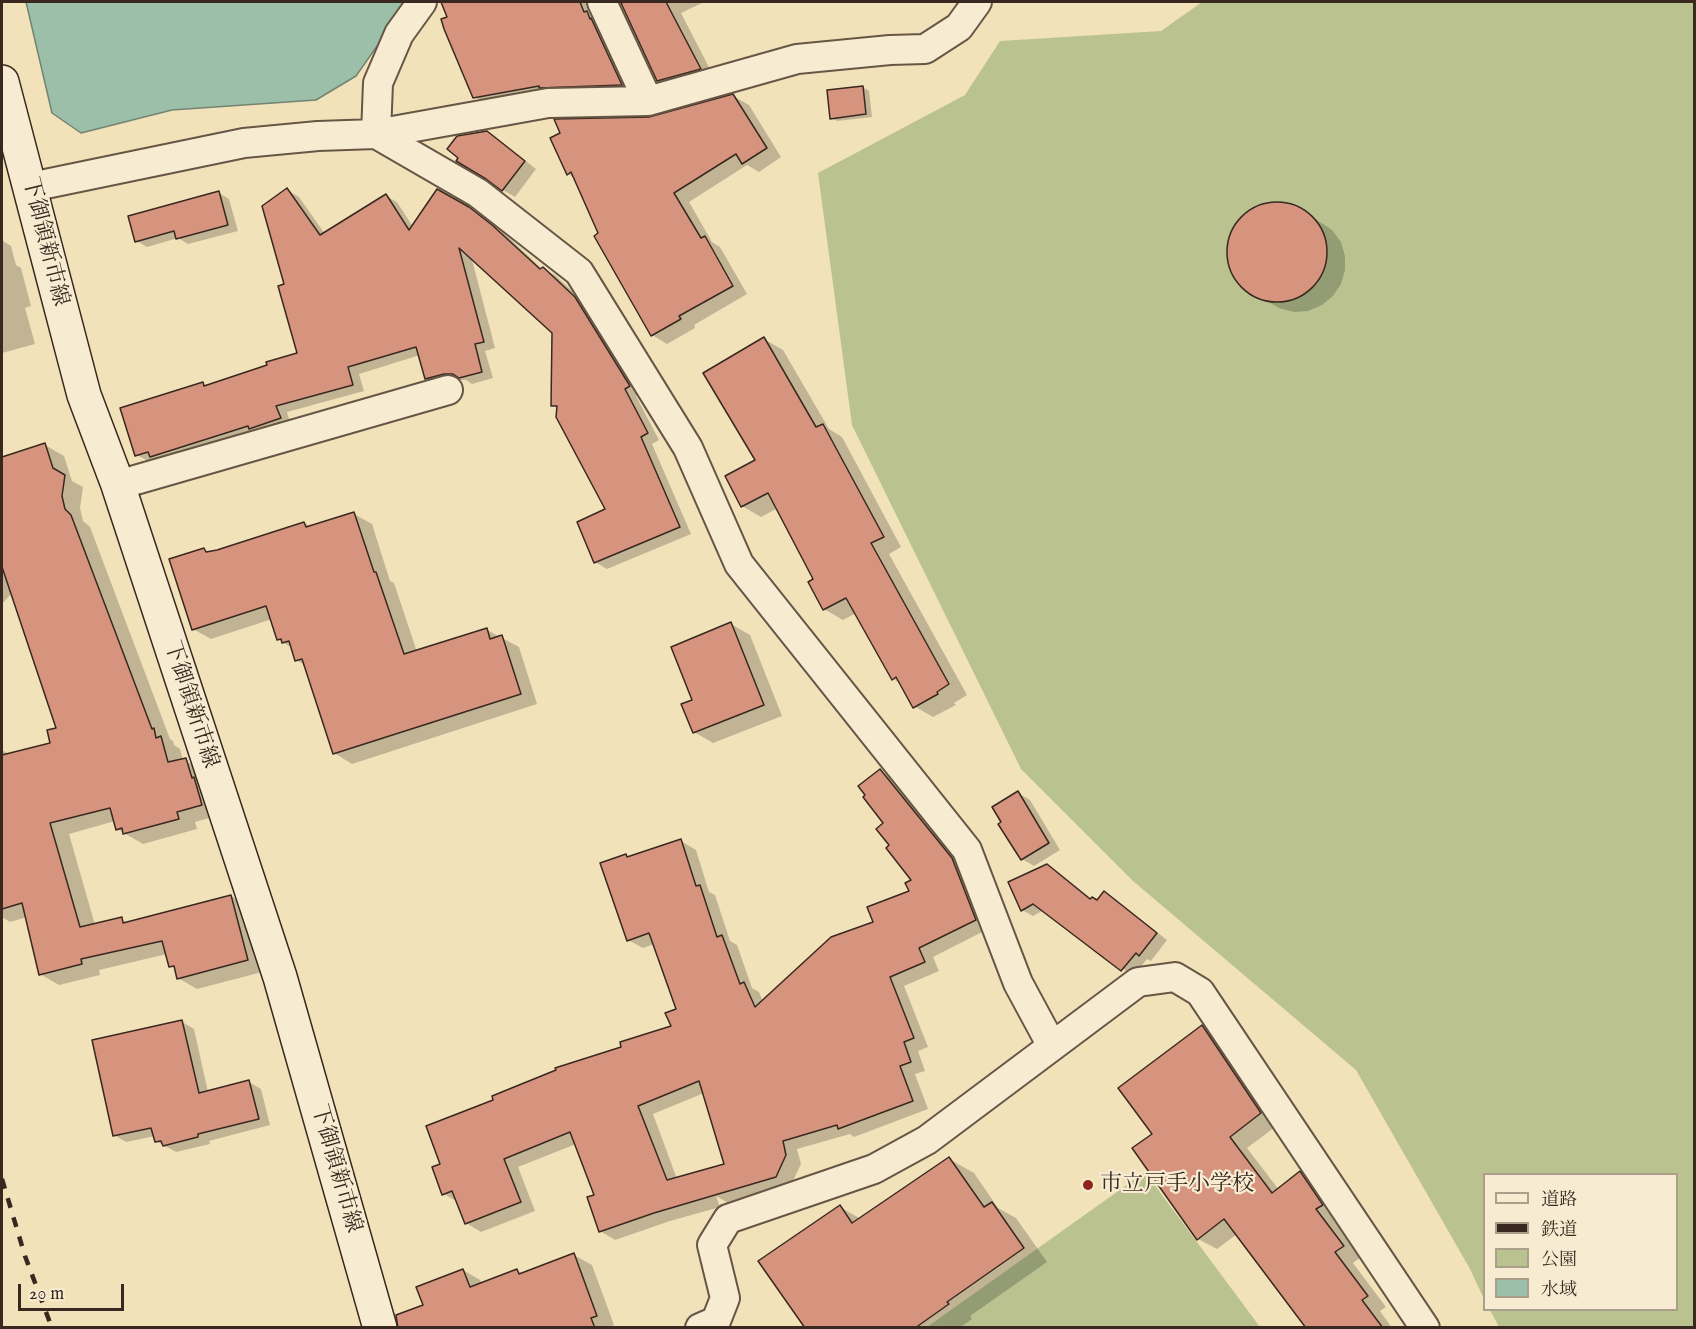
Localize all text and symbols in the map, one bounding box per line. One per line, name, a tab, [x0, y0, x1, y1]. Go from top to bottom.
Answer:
street label: 下御領新市線	[15, 175, 73, 309]
street label: 下御領新市線	[157, 638, 223, 772]
street label: 下御領新市線	[304, 1102, 366, 1236]
place label: 市立戸手小学校	[1100, 1172, 1254, 1198]
legend	[1483, 1173, 1678, 1311]
marker: 市立戸手小学校	[1081, 1178, 1095, 1192]
text: 道路	[1541, 1189, 1577, 1212]
text: 鉄道	[1541, 1219, 1577, 1242]
text: 公園	[1541, 1249, 1577, 1272]
scale bar	[21, 1272, 128, 1310]
text: 水域	[1541, 1279, 1577, 1302]
text: 20 m	[29, 1283, 64, 1306]

